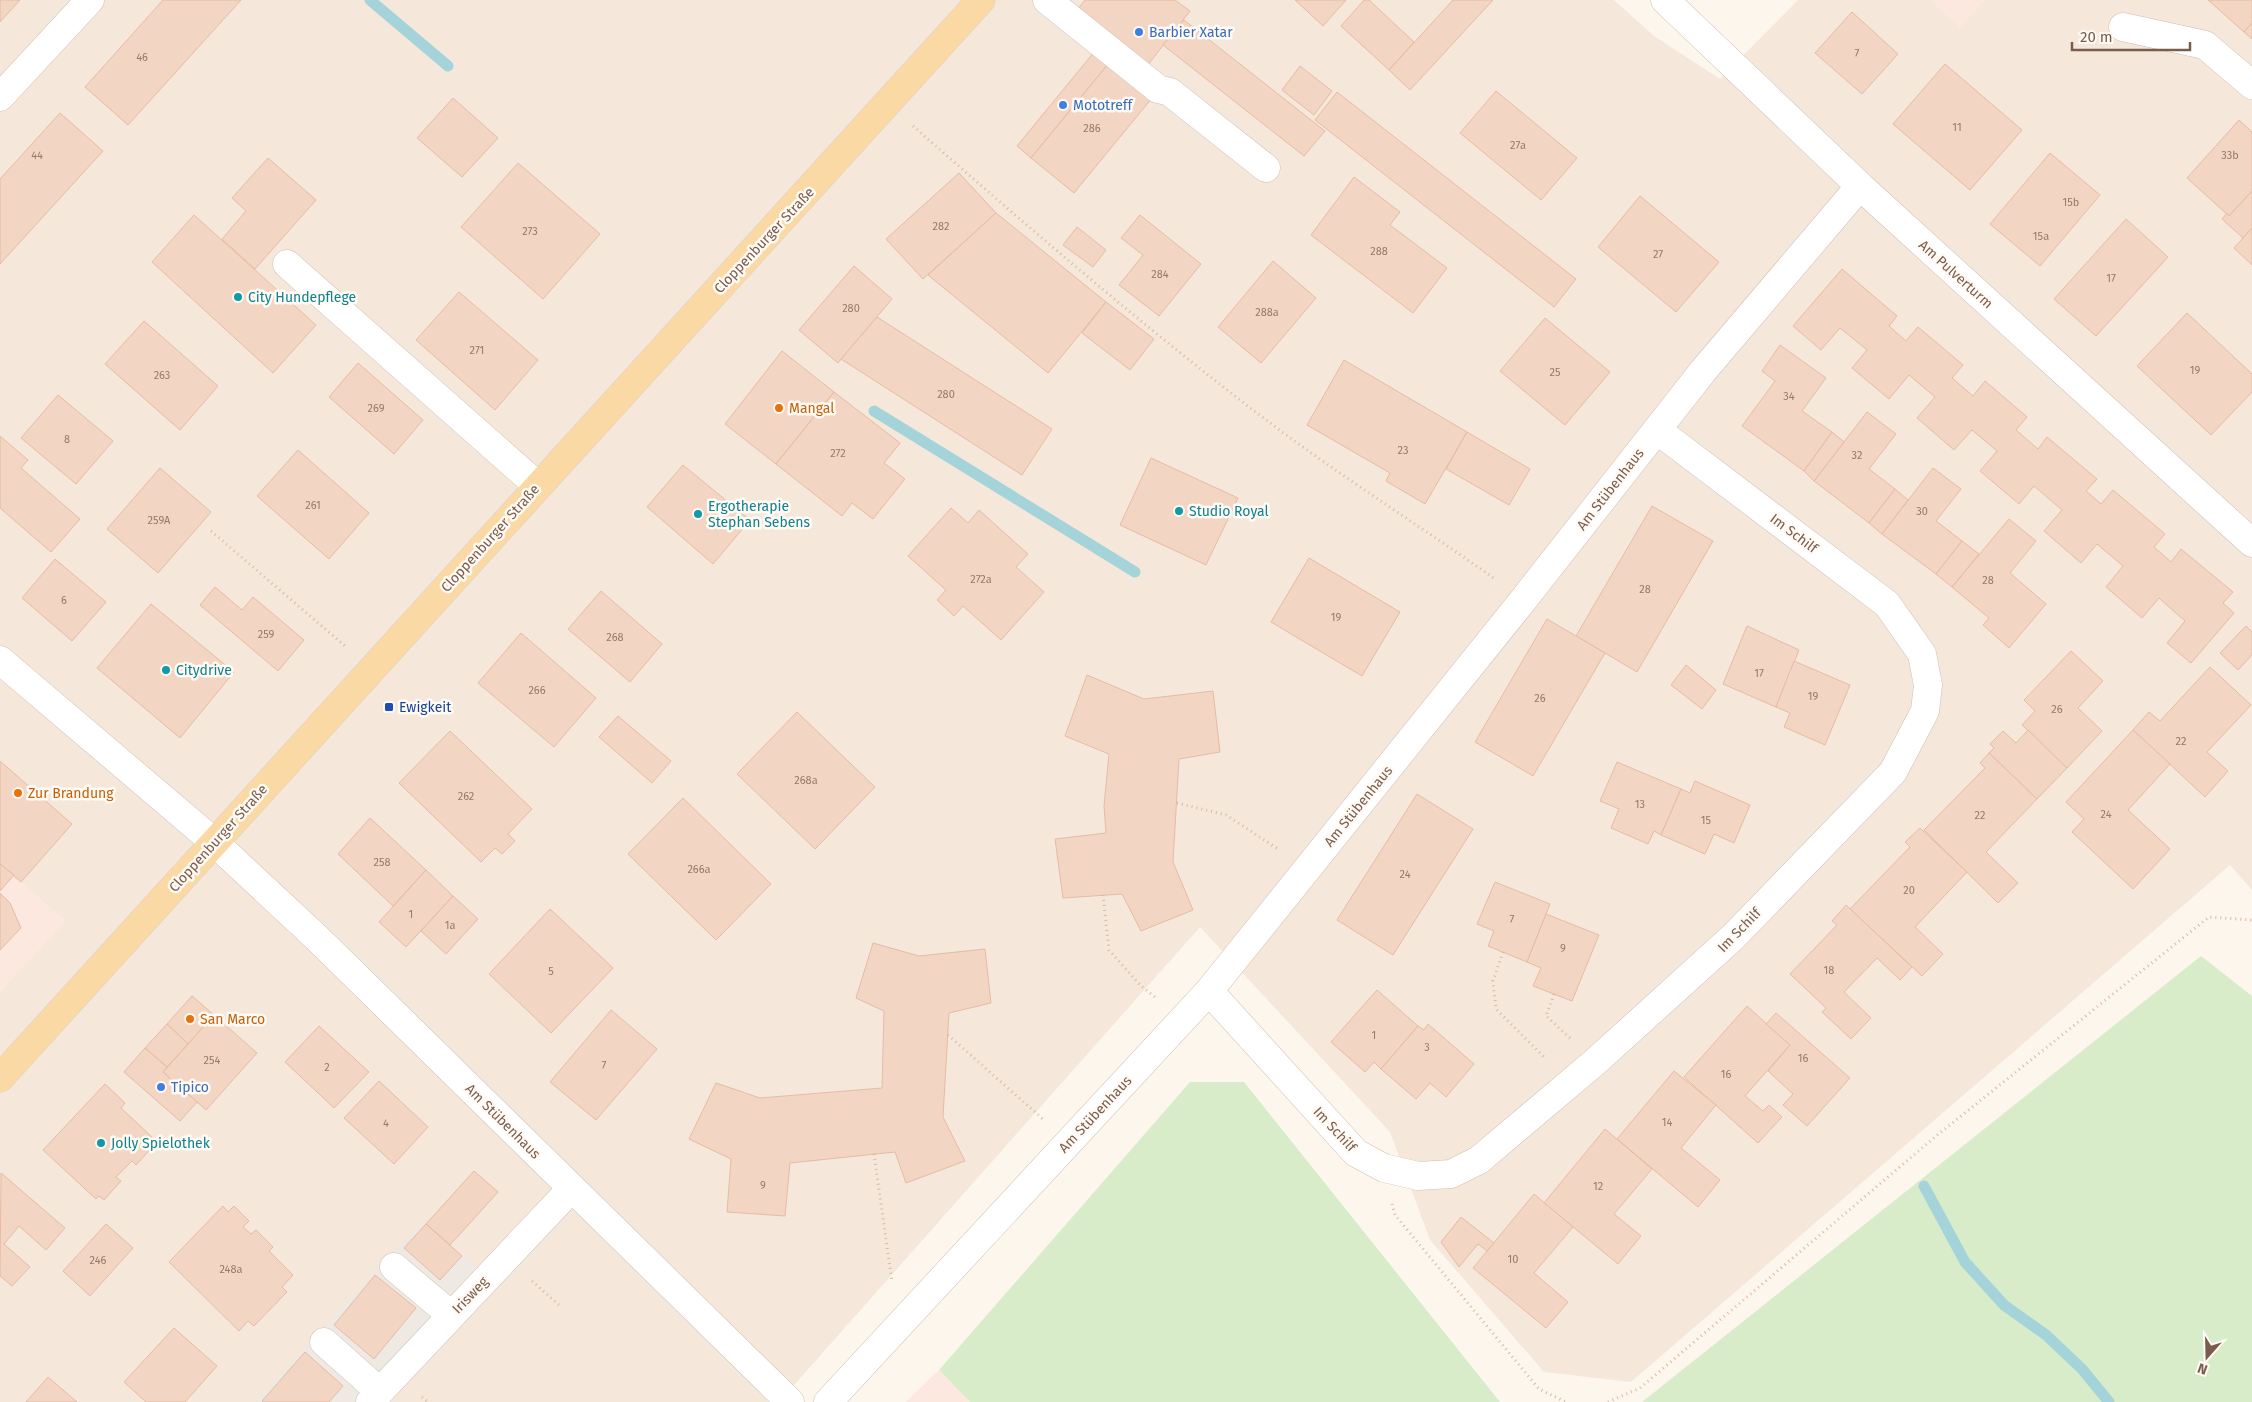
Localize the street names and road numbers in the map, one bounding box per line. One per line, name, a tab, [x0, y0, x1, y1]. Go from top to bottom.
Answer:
street label: Cloppenburger Straße	[711, 184, 818, 297]
street label: Am Pulverturm	[1915, 237, 1996, 312]
street label: Am Stübenhaus	[1573, 445, 1648, 534]
street label: Cloppenburger Straße	[438, 481, 543, 596]
street label: Im Schilf	[1767, 510, 1822, 558]
street label: Am Stübenhaus	[1321, 762, 1397, 850]
street label: Cloppenburger Straße	[166, 781, 271, 896]
street label: Im Schilf	[1714, 904, 1766, 956]
street label: Am Stübenhaus	[1055, 1072, 1136, 1156]
street label: Am Stübenhaus	[462, 1080, 544, 1163]
street label: Im Schilf	[1310, 1103, 1361, 1156]
street label: Irisweg	[449, 1273, 493, 1317]

